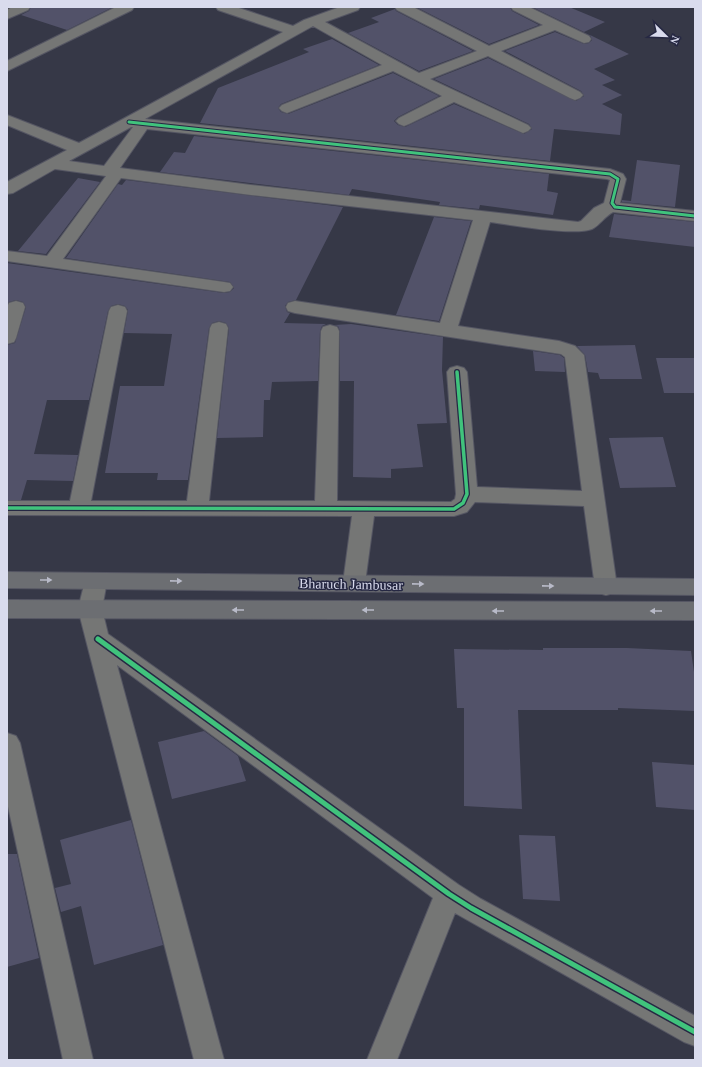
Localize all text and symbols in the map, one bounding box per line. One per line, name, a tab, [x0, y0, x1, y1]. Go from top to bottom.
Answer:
north arrow	[646, 16, 686, 56]
text: N	[668, 34, 682, 46]
street label: Bharuch Jambusar	[299, 576, 403, 593]
one-way arrow	[40, 577, 53, 583]
one-way arrow	[170, 578, 182, 585]
one-way arrow	[412, 581, 425, 587]
one-way arrow	[542, 583, 555, 589]
one-way arrow	[231, 607, 244, 613]
one-way arrow	[361, 607, 374, 613]
one-way arrow	[492, 607, 504, 614]
one-way arrow	[649, 608, 662, 614]

